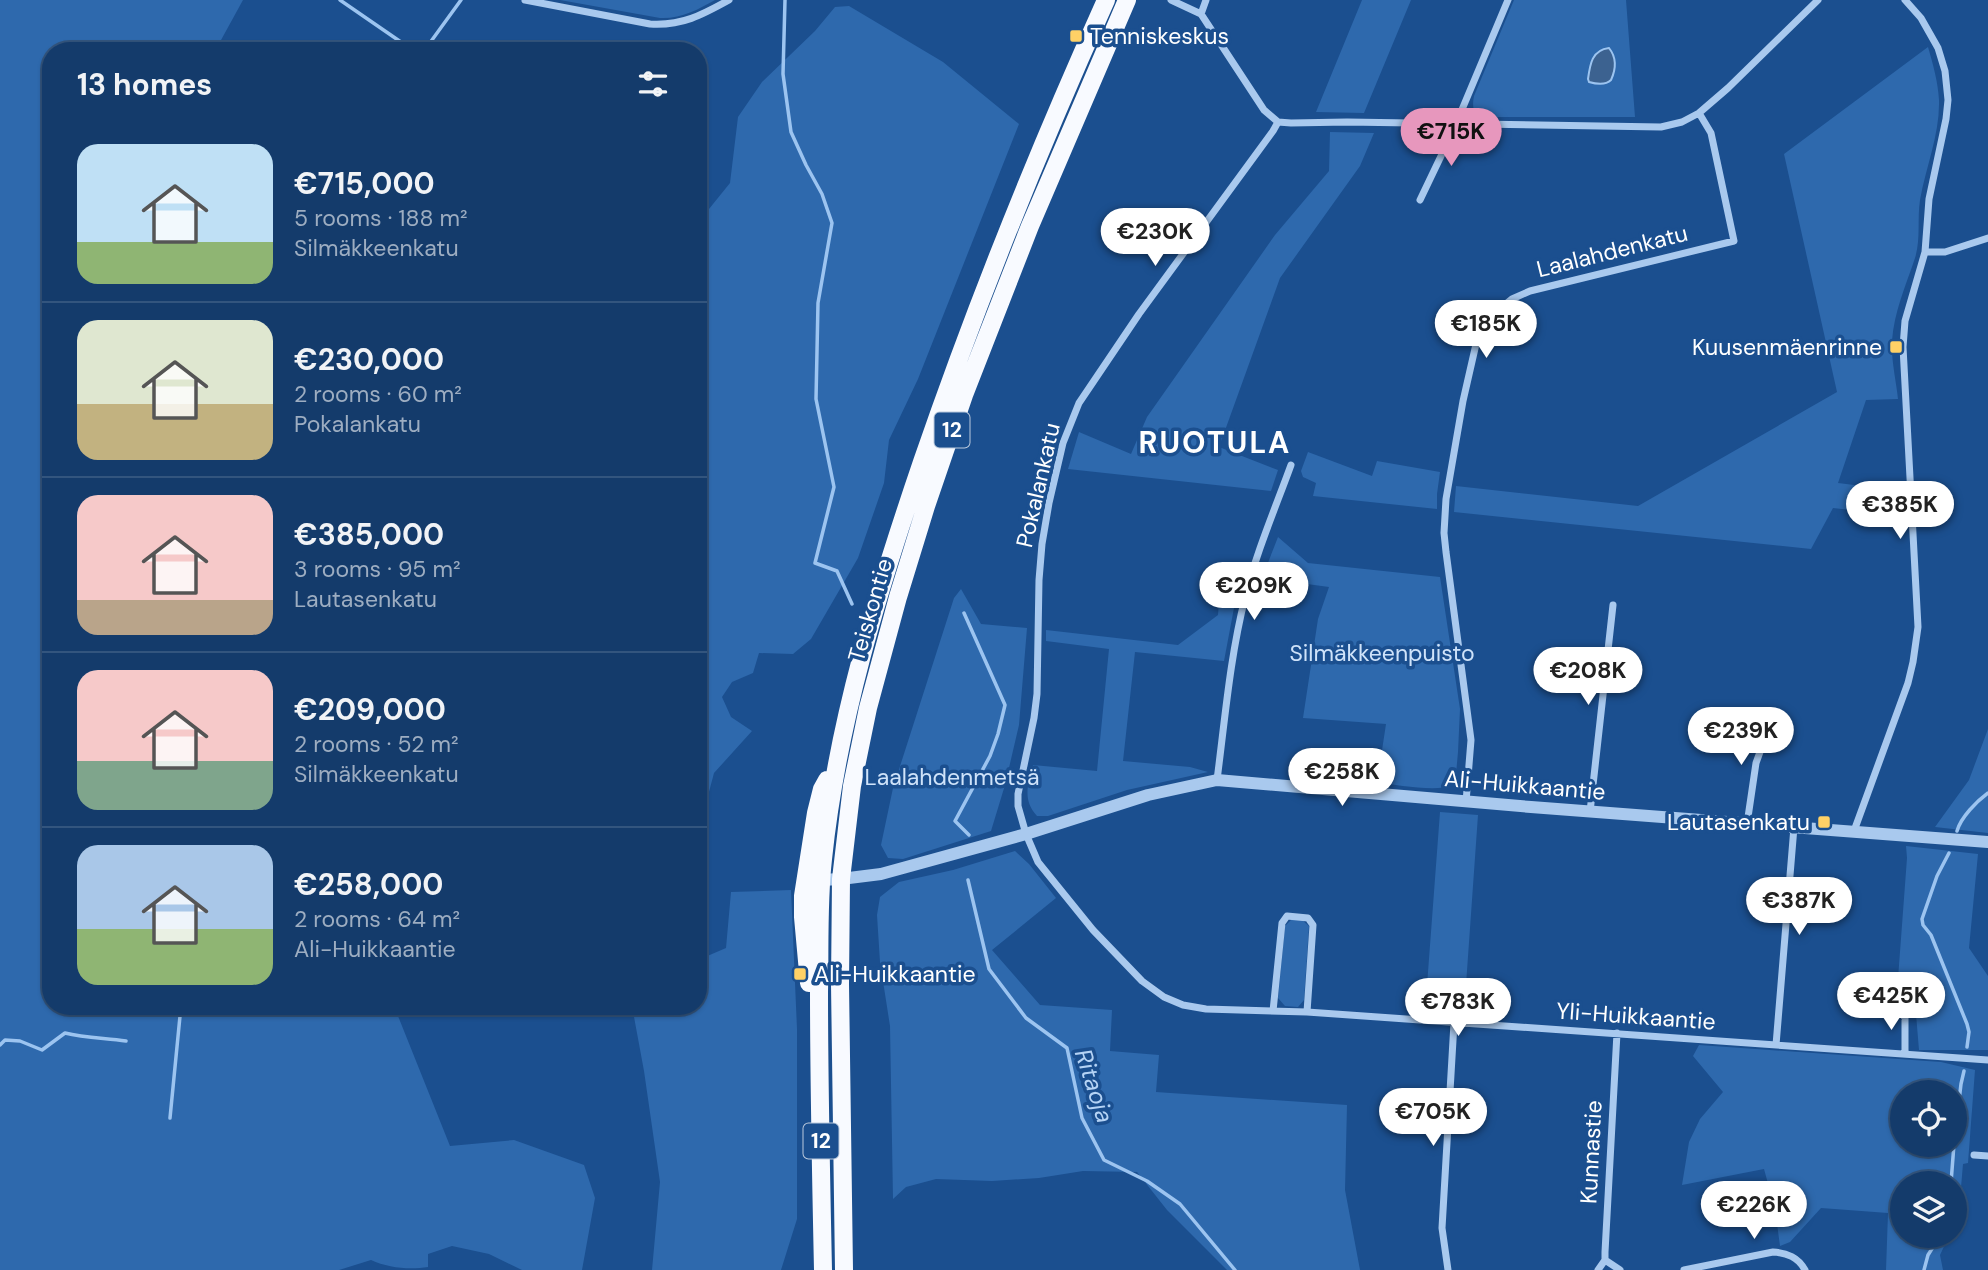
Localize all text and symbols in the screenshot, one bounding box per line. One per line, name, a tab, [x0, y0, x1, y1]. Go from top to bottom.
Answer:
place label: Tenniskeskus	[1090, 21, 1229, 51]
marker: Tenniskeskus	[1068, 28, 1084, 44]
text: 13 homes	[77, 65, 212, 104]
icon: filters	[634, 65, 672, 103]
pin: €715K	[1402, 108, 1500, 168]
text: €715K	[1417, 116, 1485, 146]
text: €715,000	[294, 164, 435, 203]
icon: home	[133, 172, 217, 256]
text: 5 rooms · 188 m²	[294, 203, 468, 233]
pin: €230K	[1106, 208, 1204, 268]
text: €230K	[1117, 216, 1193, 246]
street label: Laalahdenkatu	[1533, 218, 1691, 284]
text: Silmäkkeenkatu	[294, 233, 459, 263]
pin: €185K	[1437, 300, 1535, 360]
text: €185K	[1451, 308, 1521, 338]
place label: Kuusenmäenrinne	[1692, 332, 1882, 362]
marker: Kuusenmäenrinne	[1888, 339, 1904, 355]
text: €230,000	[294, 340, 444, 379]
icon: home	[133, 348, 217, 432]
text: 2 rooms · 60 m²	[294, 379, 462, 409]
text: Pokalankatu	[294, 409, 421, 439]
road number: 12	[934, 412, 970, 448]
street label: Pokalankatu	[1009, 420, 1067, 550]
district label: RUOTULA	[1139, 423, 1291, 462]
pin: €385K	[1851, 482, 1949, 541]
text: €385K	[1862, 489, 1938, 519]
text: €385,000	[294, 515, 444, 554]
icon: home	[133, 523, 217, 607]
text: 3 rooms · 95 m²	[294, 554, 461, 584]
street label: Teiskontie	[841, 555, 899, 665]
pin: €209K	[1205, 562, 1303, 622]
text: €209K	[1215, 570, 1293, 600]
text: Lautasenkatu	[294, 584, 437, 614]
park label: Silmäkkeenpuisto	[1289, 638, 1475, 668]
pin: €208K	[1539, 648, 1637, 707]
text: €208K	[1549, 655, 1627, 685]
text: €209,000	[294, 690, 446, 729]
icon: home	[133, 698, 217, 782]
pin: €239K	[1692, 708, 1790, 767]
text: €239K	[1704, 715, 1778, 745]
text: 2 rooms · 52 m²	[294, 729, 459, 759]
pin: €258K	[1293, 748, 1391, 808]
text: €258K	[1304, 756, 1380, 786]
text: Silmäkkeenkatu	[294, 759, 459, 789]
park label: Laalahdenmetsä	[865, 762, 1039, 792]
street label: Ali-Huikkaantie	[1443, 763, 1607, 807]
place label: Lautasenkatu	[1667, 807, 1810, 837]
marker: Lautasenkatu	[1816, 814, 1832, 830]
text: €258,000	[294, 865, 443, 904]
icon: home	[133, 873, 217, 957]
pin: €387K	[1750, 878, 1848, 937]
text: €387K	[1762, 885, 1836, 915]
text: 2 rooms · 64 m²	[294, 904, 460, 934]
text: Ali-Huikkaantie	[294, 934, 456, 964]
place label: Ali-Huikkaantie	[814, 959, 976, 989]
marker: Ali-Huikkaantie	[792, 966, 808, 982]
pin: €425K	[1842, 972, 1940, 1032]
pin: €783K	[1409, 978, 1507, 1038]
text: €425K	[1853, 980, 1929, 1010]
text: €783K	[1421, 986, 1495, 1016]
street label: Yli-Huikkaantie	[1555, 995, 1717, 1037]
water label: Ritaoja	[1068, 1045, 1121, 1127]
map controls	[1890, 1080, 1967, 1248]
button: locate	[1890, 1080, 1967, 1157]
pin: €705K	[1384, 1088, 1482, 1148]
text: €705K	[1395, 1096, 1471, 1126]
street label: Kunnastie	[1573, 1099, 1609, 1205]
road number: 12	[804, 1124, 838, 1158]
button: layers	[1890, 1171, 1967, 1248]
pin: €226K	[1705, 1182, 1803, 1241]
text: €226K	[1717, 1189, 1791, 1219]

